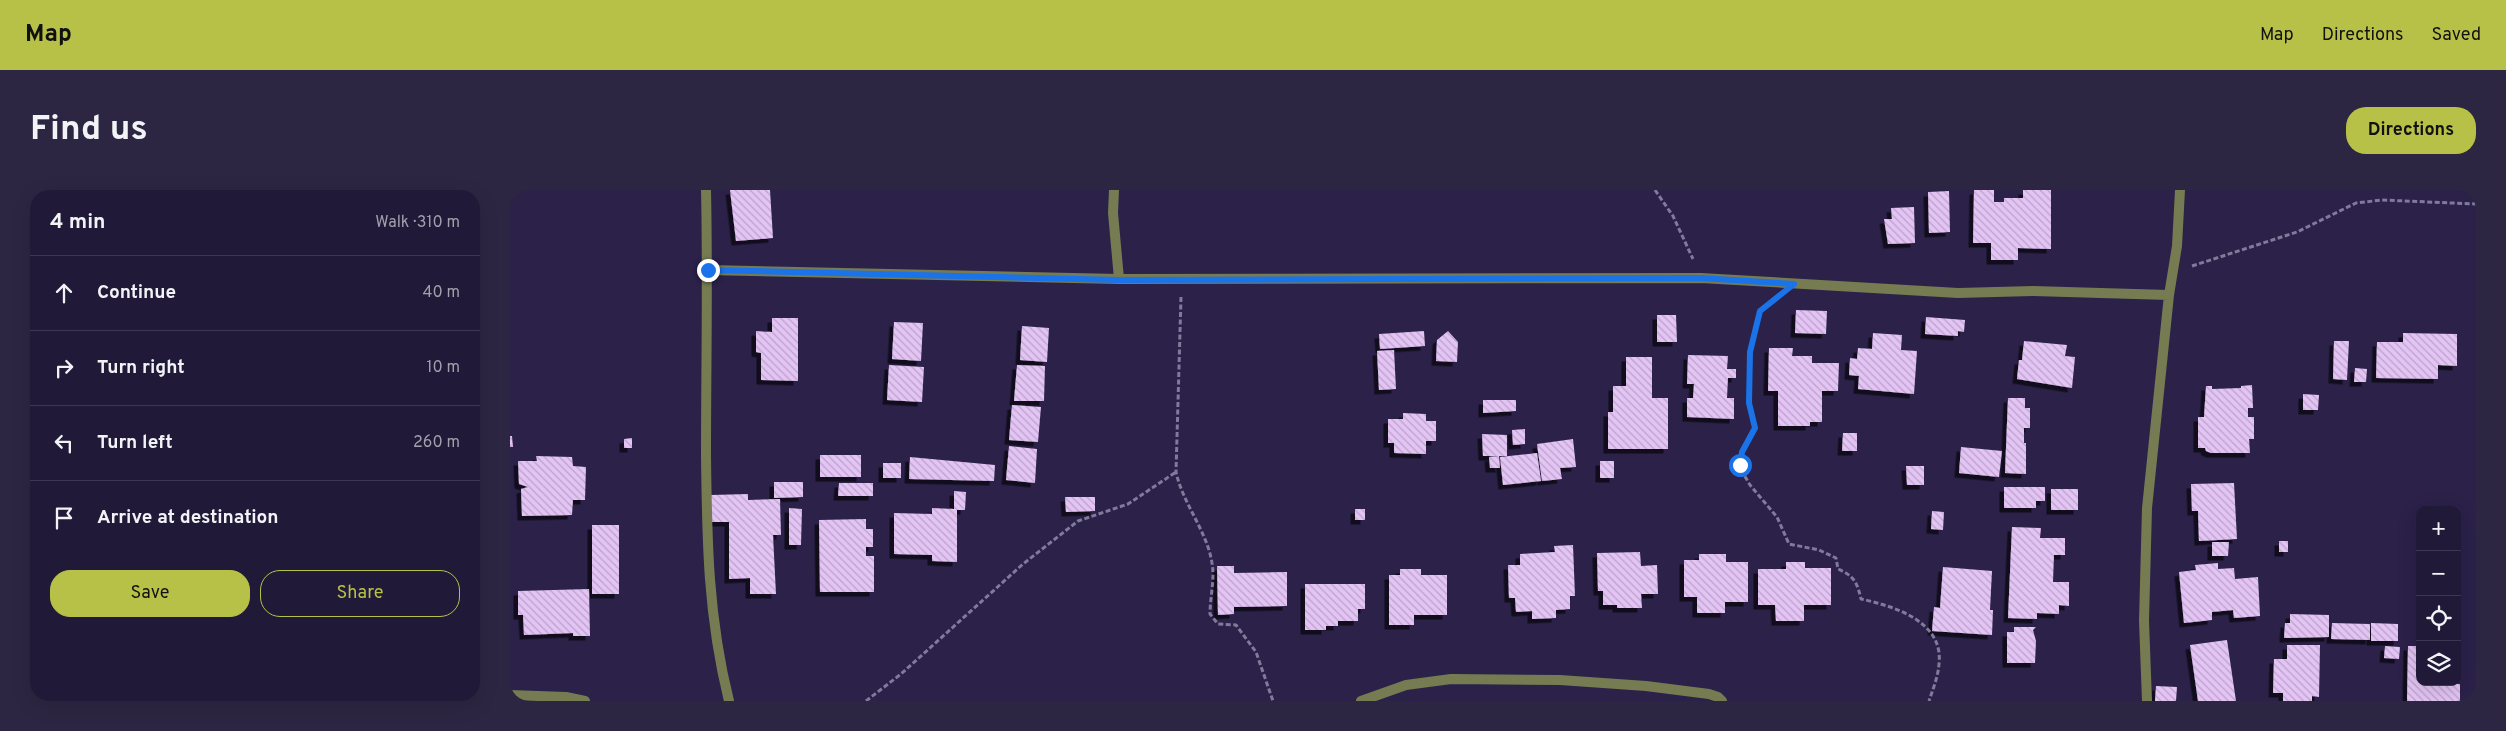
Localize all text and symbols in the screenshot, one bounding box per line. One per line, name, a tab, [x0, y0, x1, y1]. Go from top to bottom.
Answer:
text: Map	[25, 20, 72, 50]
text: Map	[2260, 24, 2294, 47]
text: Directions	[2322, 24, 2404, 47]
text: Saved	[2432, 24, 2481, 47]
button: Directions	[2346, 107, 2476, 154]
text: Find us	[30, 108, 148, 152]
text: 4 min	[50, 209, 106, 236]
text: Walk · 310 m	[375, 213, 460, 233]
route end	[697, 259, 720, 282]
icon: ahead	[50, 279, 78, 307]
text: Continue	[97, 281, 176, 305]
text: 40 m	[422, 283, 460, 303]
icon: right	[50, 354, 78, 382]
text: Turn right	[97, 356, 185, 380]
text: 10 m	[426, 358, 460, 378]
icon: left	[50, 429, 78, 457]
text: Turn left	[97, 431, 173, 455]
text: 260 m	[413, 433, 460, 453]
route start	[1729, 454, 1752, 477]
icon: arrive	[50, 504, 78, 532]
text: Arrive at destination	[97, 506, 278, 530]
map controls	[2416, 506, 2461, 686]
button: +	[2416, 506, 2461, 551]
button: −	[2416, 551, 2461, 596]
button: Save	[50, 570, 250, 617]
button: Share	[260, 570, 460, 617]
button: locate	[2416, 596, 2461, 641]
button: layers	[2416, 641, 2461, 686]

